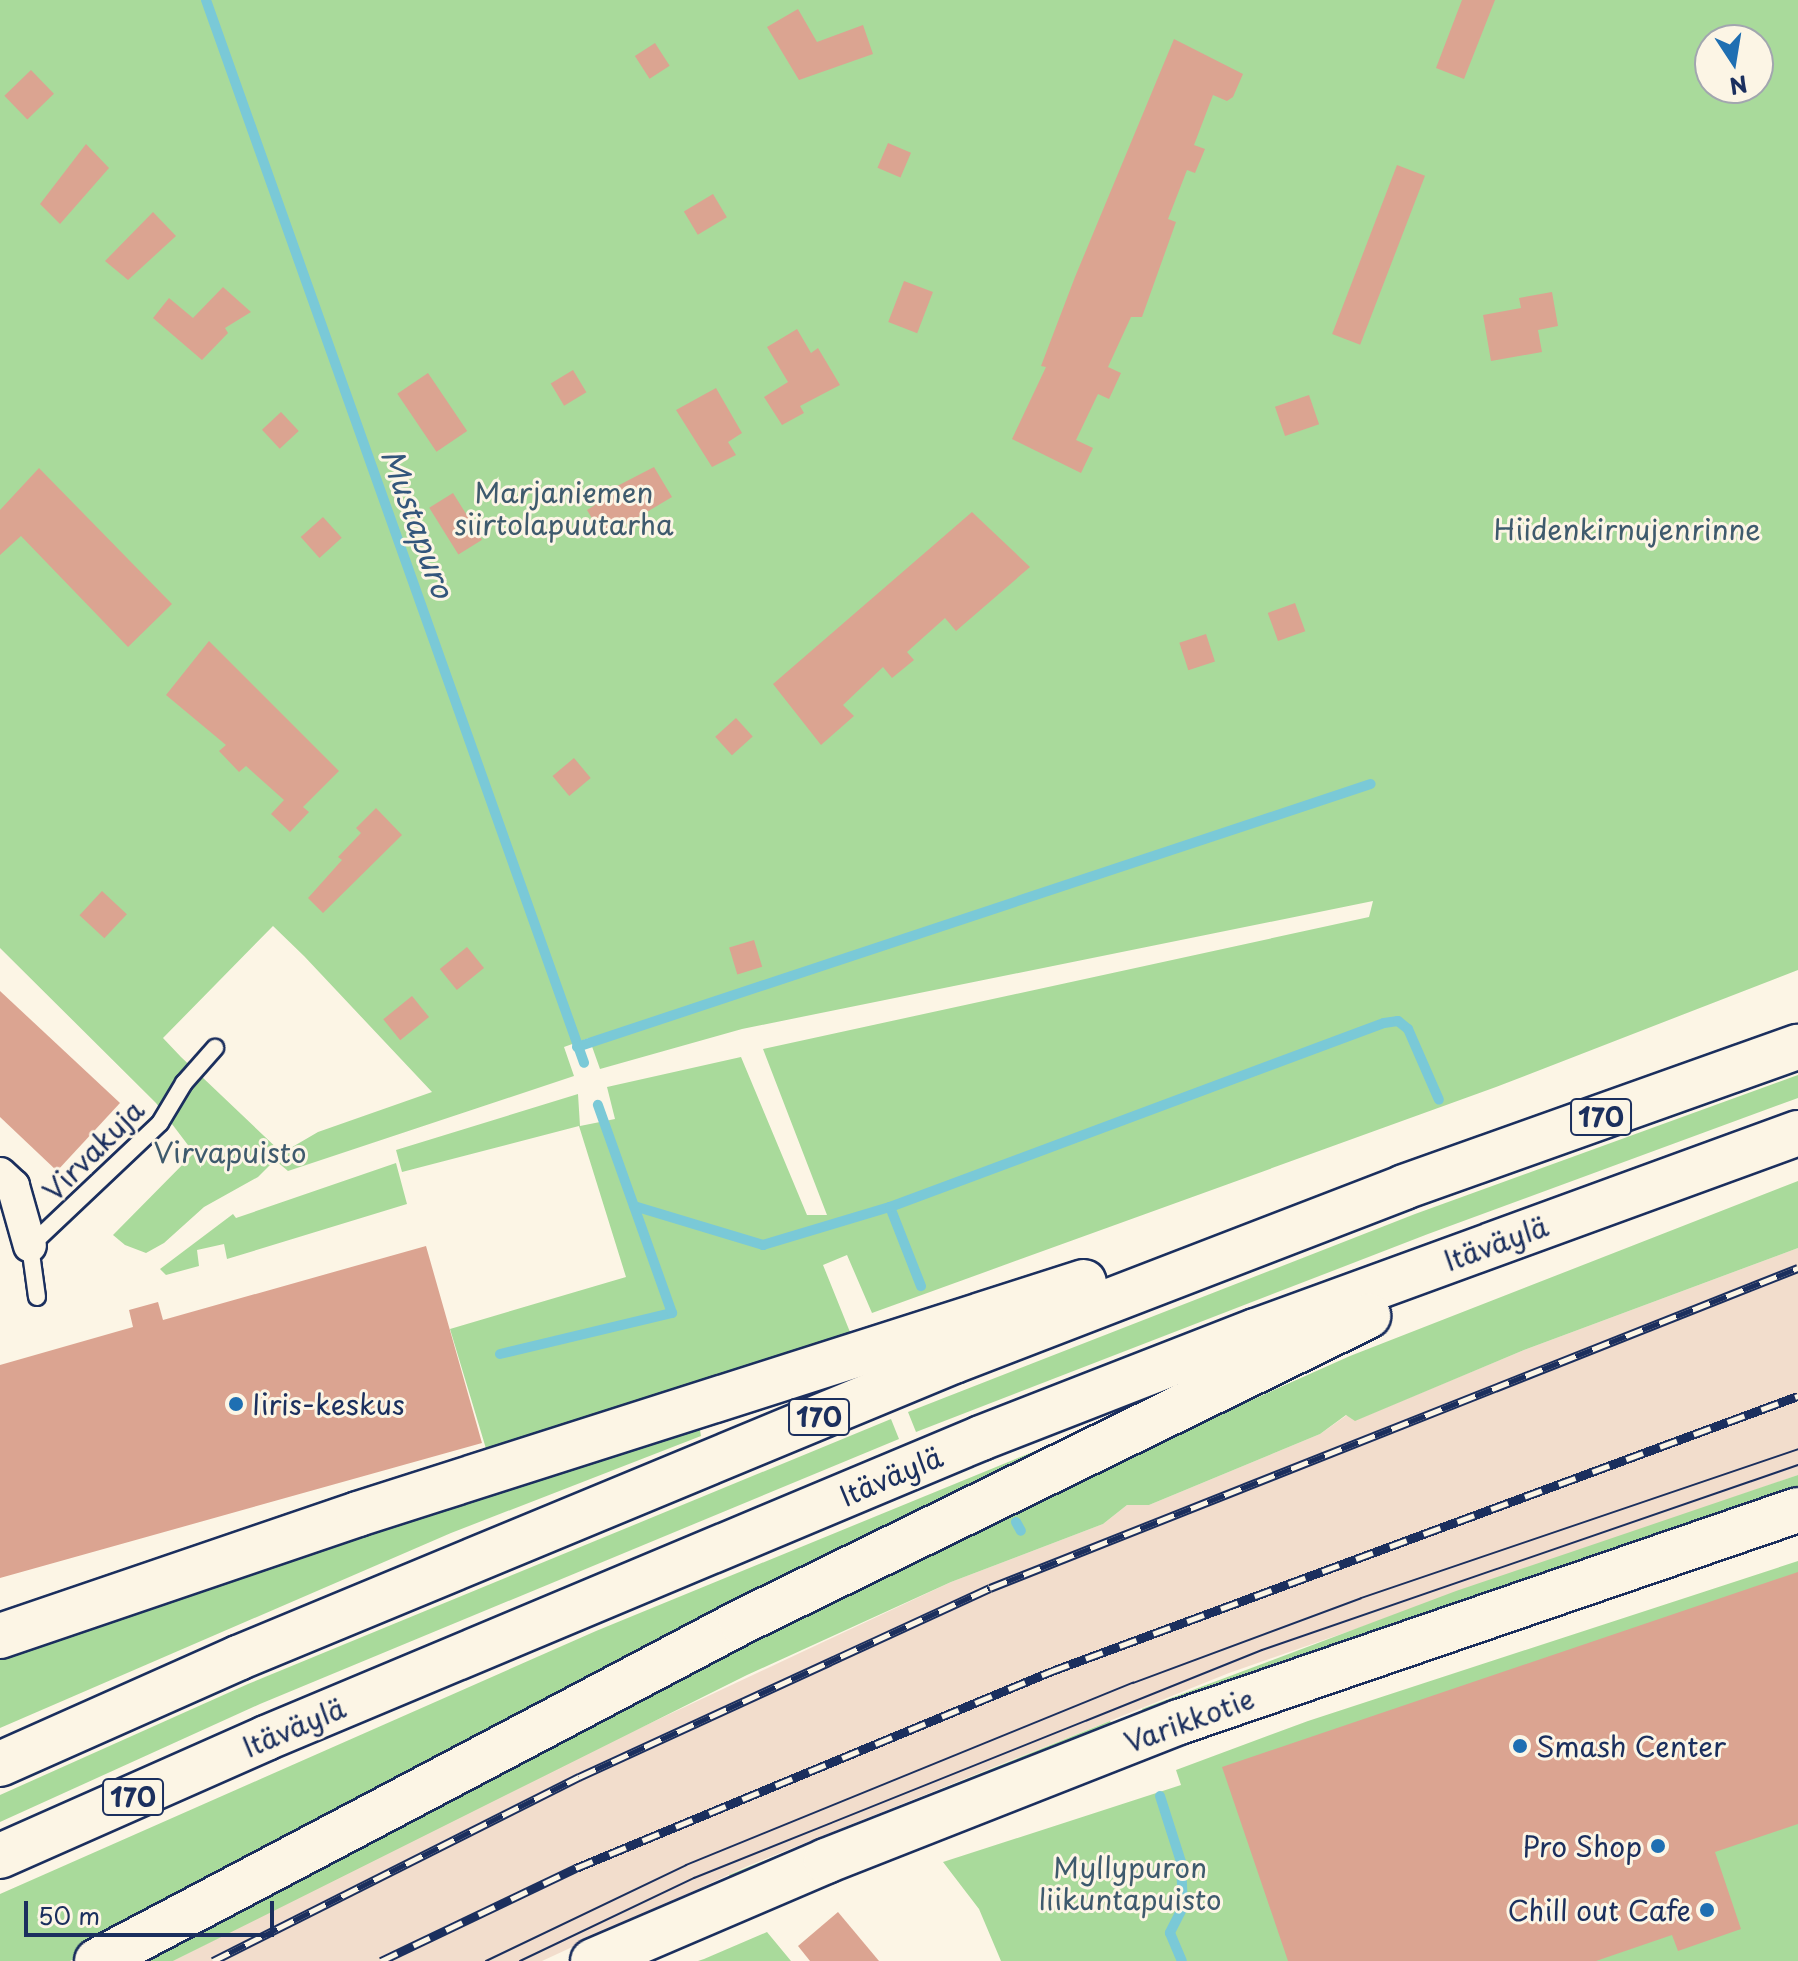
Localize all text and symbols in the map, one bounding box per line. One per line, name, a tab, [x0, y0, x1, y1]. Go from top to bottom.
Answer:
north arrow	[1694, 24, 1774, 104]
text: N	[1727, 68, 1751, 104]
water label: Mustapuro	[374, 444, 462, 602]
park label: Marjaniemen siirtolapuutarha	[454, 475, 674, 541]
park label: Hiidenkirnujenrinne	[1493, 512, 1761, 546]
street label: Virvakuja	[36, 1093, 150, 1207]
road number: 170	[1569, 1095, 1633, 1139]
park label: Virvapuisto	[154, 1135, 306, 1169]
street label: Itäväylä	[1439, 1209, 1553, 1277]
place label: Iiris-keskus	[252, 1387, 405, 1421]
marker: Iiris-keskus	[227, 1395, 245, 1413]
road number: 170	[787, 1395, 851, 1439]
street label: Itäväylä	[835, 1439, 947, 1513]
street label: Varikkotie	[1120, 1681, 1258, 1759]
street label: Itäväylä	[238, 1690, 350, 1764]
place label: Smash Center	[1536, 1729, 1727, 1763]
marker: Smash Center	[1511, 1737, 1529, 1755]
road number: 170	[101, 1775, 165, 1819]
place label: Pro Shop	[1521, 1829, 1642, 1863]
marker: Pro Shop	[1649, 1837, 1667, 1855]
park label: Myllypuron liikuntapuisto	[1039, 1850, 1221, 1916]
scale bar	[28, 1885, 278, 1935]
place label: Chill out Cafe	[1506, 1893, 1691, 1927]
text: 50 m	[38, 1897, 100, 1933]
marker: Chill out Cafe	[1698, 1901, 1716, 1919]

